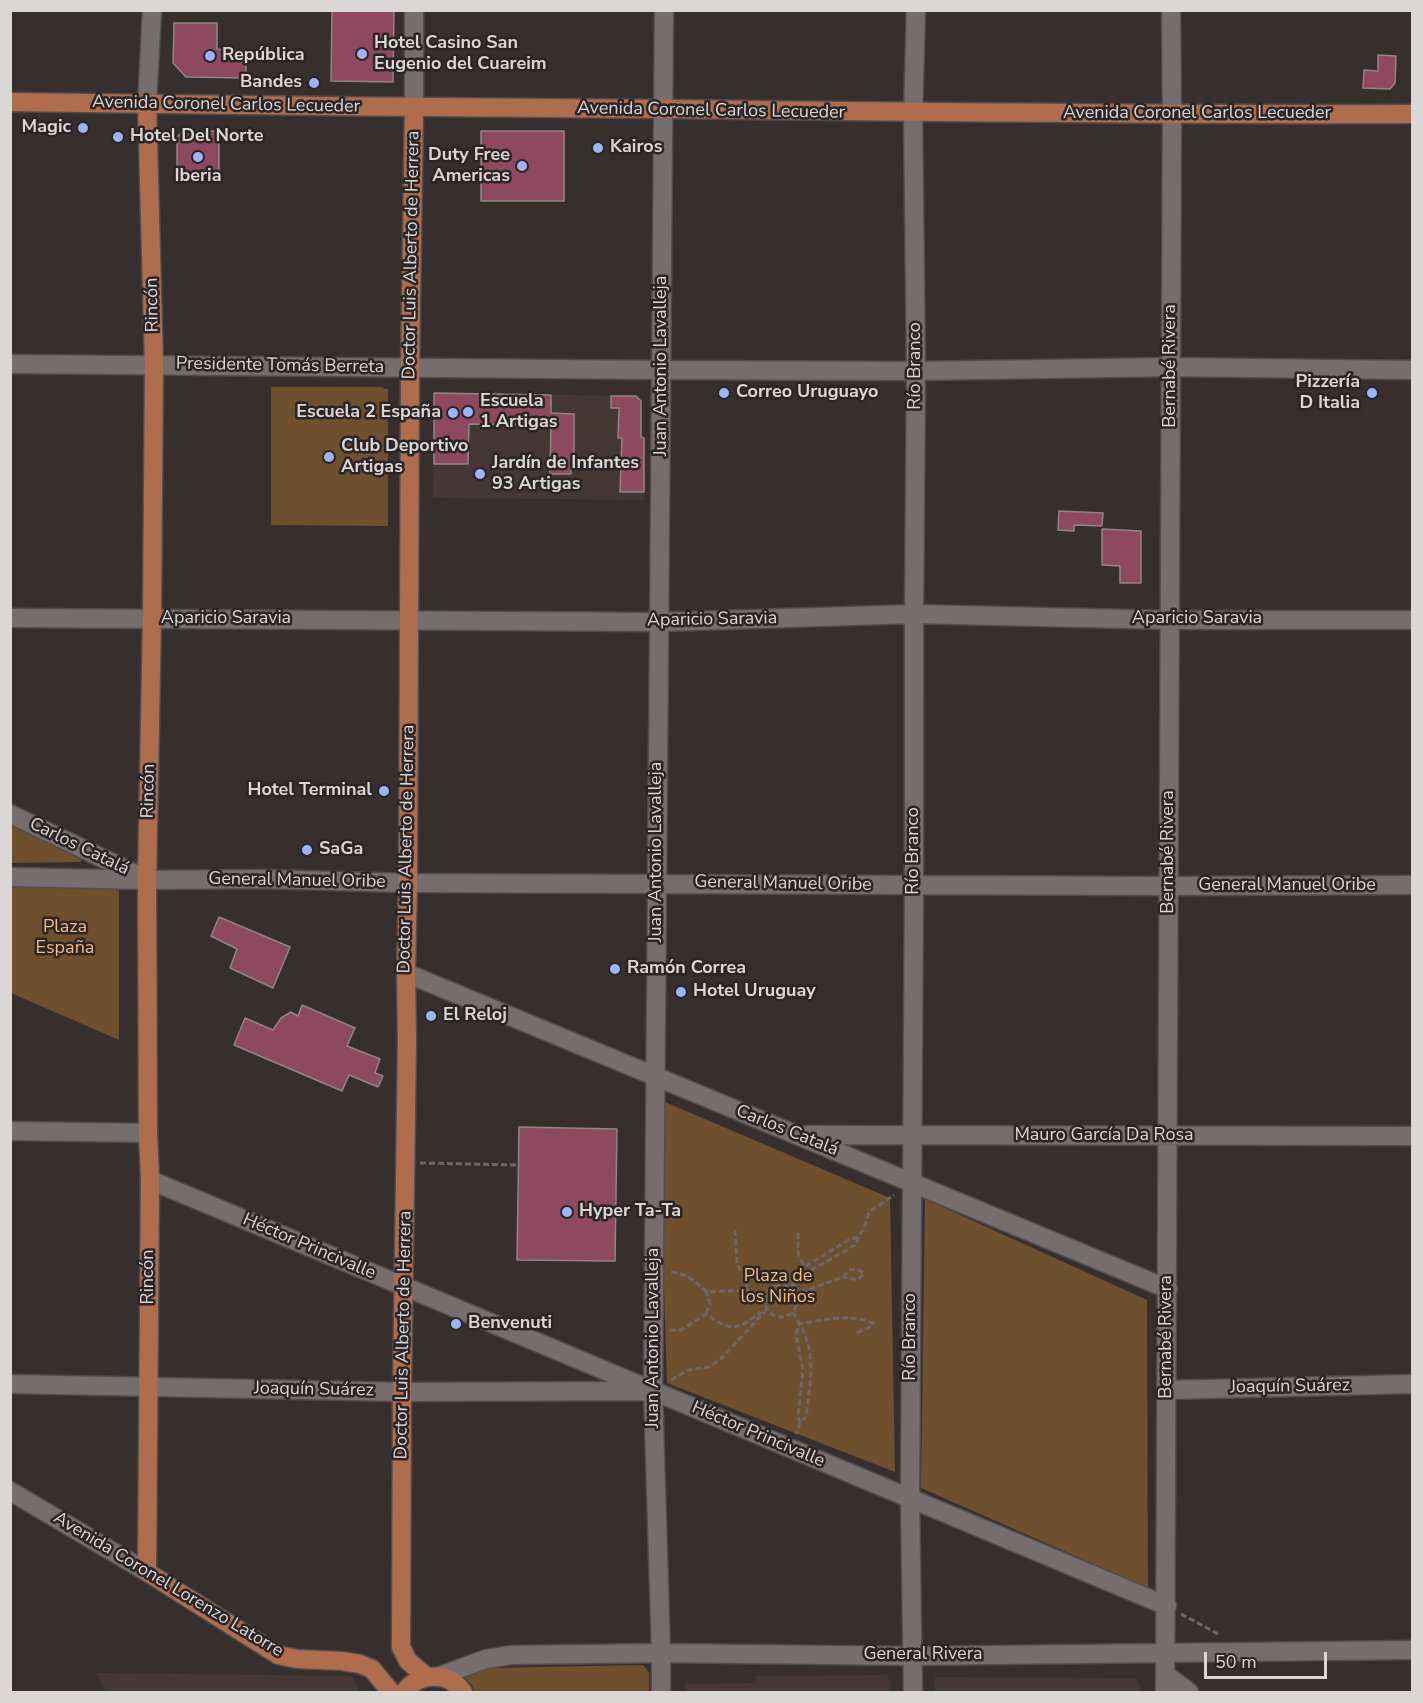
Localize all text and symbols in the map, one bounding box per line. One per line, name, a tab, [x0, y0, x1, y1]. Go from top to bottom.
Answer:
place label: Hotel Casino San Eugenio del Cuareim	[374, 33, 547, 76]
place label: República	[222, 45, 305, 67]
marker: Hotel Casino San Eugenio del Cuareim	[355, 47, 369, 61]
marker: República	[203, 49, 217, 63]
place label: Bandes	[240, 72, 302, 94]
marker: Bandes	[307, 76, 321, 90]
street label: Avenida Coronel Carlos Lecueder	[92, 92, 360, 118]
street label: Avenida Coronel Carlos Lecueder	[577, 98, 845, 124]
street label: Avenida Coronel Carlos Lecueder	[1063, 103, 1331, 125]
place label: Magic	[22, 117, 71, 139]
marker: Magic	[76, 121, 90, 135]
place label: Hotel Del Norte	[130, 126, 263, 148]
marker: Hotel Del Norte	[111, 130, 125, 144]
street label: Doctor Luis Alberto de Herrera	[399, 131, 425, 379]
place label: Kairos	[610, 137, 662, 159]
marker: Kairos	[591, 141, 605, 155]
place label: Duty Free Americas	[428, 145, 510, 188]
marker: Iberia	[191, 150, 205, 164]
marker: Duty Free Americas	[515, 159, 529, 173]
place label: Iberia	[174, 166, 222, 188]
street label: Juan Antonio Lavalleja	[651, 276, 673, 456]
street label: Rincón	[142, 277, 164, 333]
street label: Bernabé Rivera	[1160, 304, 1182, 428]
street label: Río Branco	[905, 322, 927, 410]
street label: Presidente Tomás Berreta	[176, 353, 384, 379]
place label: Pizzería D Italia	[1296, 372, 1360, 415]
place label: Correo Uruguayo	[736, 382, 878, 404]
marker: Correo Uruguayo	[717, 386, 731, 400]
marker: Pizzería D Italia	[1365, 386, 1379, 400]
place label: Escuela 1 Artigas	[480, 391, 558, 434]
place label: Escuela 2 España	[296, 402, 441, 424]
marker: Escuela 1 Artigas	[461, 405, 475, 419]
marker: Escuela 2 España	[446, 406, 460, 420]
place label: Club Deportivo Artigas	[341, 436, 468, 478]
marker: Club Deportivo Artigas	[322, 450, 336, 464]
place label: Jardín de Infantes 93 Artigas	[492, 453, 639, 496]
marker: Jardín de Infantes 93 Artigas	[473, 467, 487, 481]
street label: Aparicio Saravia	[161, 608, 291, 630]
street label: Aparicio Saravia	[647, 608, 777, 632]
street label: Aparicio Saravia	[1132, 608, 1262, 630]
street label: Doctor Luis Alberto de Herrera	[394, 725, 420, 973]
street label: Juan Antonio Lavalleja	[646, 762, 668, 942]
street label: Rincón	[138, 763, 160, 819]
place label: Hotel Terminal	[248, 780, 372, 802]
marker: Hotel Terminal	[377, 784, 391, 798]
street label: Bernabé Rivera	[1158, 790, 1180, 914]
street label: Río Branco	[903, 807, 925, 895]
street label: Carlos Catalá	[26, 814, 132, 880]
place label: SaGa	[319, 839, 363, 861]
marker: SaGa	[300, 843, 314, 857]
street label: General Manuel Oribe	[208, 869, 386, 893]
street label: General Manuel Oribe	[694, 872, 872, 896]
street label: General Manuel Oribe	[1198, 875, 1376, 897]
park label: Plaza España	[36, 917, 94, 960]
place label: Ramón Correa	[627, 958, 746, 980]
marker: Ramón Correa	[608, 962, 622, 976]
place label: Hotel Uruguay	[693, 981, 816, 1003]
marker: Hotel Uruguay	[674, 985, 688, 999]
place label: El Reloj	[443, 1005, 507, 1027]
marker: El Reloj	[424, 1009, 438, 1023]
street label: Carlos Catalá	[733, 1101, 841, 1161]
street label: Mauro García Da Rosa	[1014, 1125, 1194, 1147]
place label: Hyper Ta-Ta	[579, 1201, 681, 1223]
marker: Hyper Ta-Ta	[560, 1205, 574, 1219]
street label: Héctor Princivalle	[239, 1209, 379, 1285]
street label: Doctor Luis Alberto de Herrera	[391, 1211, 417, 1459]
street label: Juan Antonio Lavalleja	[643, 1248, 665, 1428]
street label: Rincón	[138, 1250, 160, 1304]
park label: Plaza de los Niños	[741, 1266, 815, 1308]
street label: Bernabé Rivera	[1156, 1275, 1178, 1399]
street label: Río Branco	[900, 1293, 922, 1381]
place label: Benvenuti	[468, 1313, 552, 1335]
marker: Benvenuti	[449, 1317, 463, 1331]
street label: Joaquín Suárez	[1230, 1375, 1350, 1399]
street label: Joaquín Suárez	[254, 1378, 374, 1402]
street label: Héctor Princivalle	[688, 1397, 828, 1473]
street label: Avenida Coronel Lorenzo Latorre	[49, 1508, 287, 1662]
scale bar	[1207, 1640, 1330, 1678]
street label: General Rivera	[863, 1644, 983, 1666]
text: 50 m	[1215, 1650, 1257, 1674]

